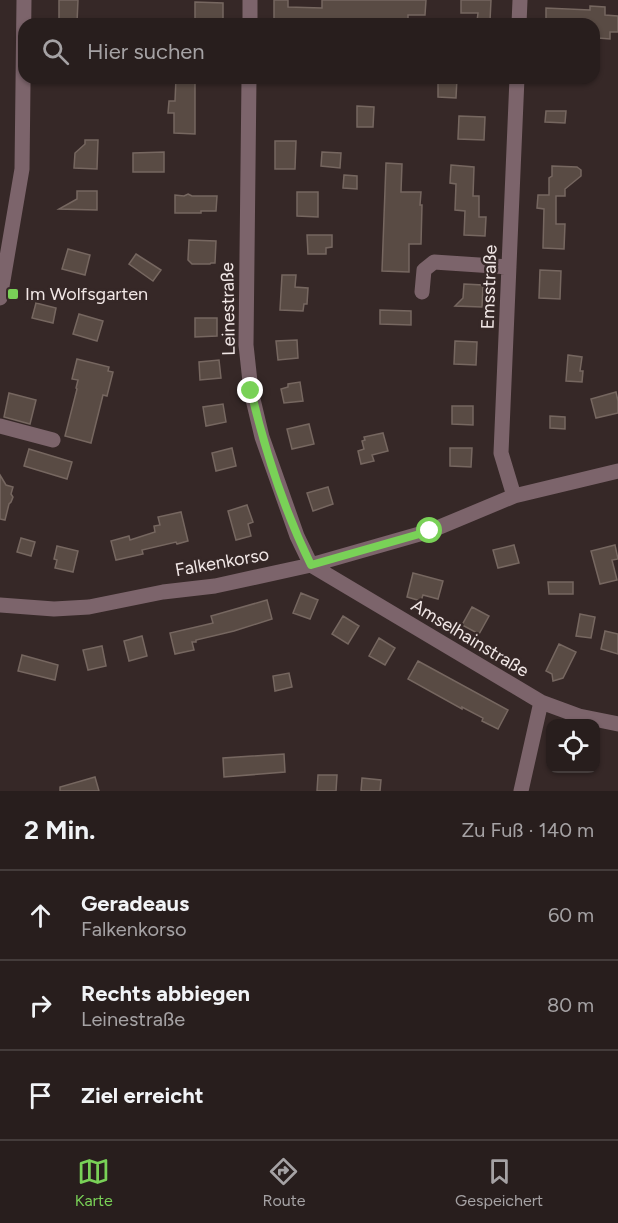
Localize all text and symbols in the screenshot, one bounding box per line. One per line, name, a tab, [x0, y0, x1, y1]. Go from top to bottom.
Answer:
search box	[18, 18, 600, 84]
icon: search	[39, 35, 72, 68]
text: Hier suchen	[87, 38, 205, 65]
street label: Emsstraße	[477, 244, 501, 330]
street label: Leinestraße	[216, 262, 240, 356]
place label: Im Wolfsgarten	[25, 283, 148, 305]
marker: Im Wolfsgarten	[6, 287, 20, 301]
route end	[237, 377, 263, 403]
route start	[416, 517, 442, 543]
street label: Falkenkorso	[173, 543, 271, 581]
street label: Amselhainstraße	[407, 594, 533, 682]
map controls	[546, 719, 600, 773]
button: locate	[546, 719, 600, 773]
text: 2 Min.	[24, 814, 96, 846]
text: Zu Fuß · 140 m	[462, 818, 594, 842]
text: Geradeaus	[81, 890, 189, 917]
icon: ahead	[24, 899, 57, 932]
text: 60 m	[548, 903, 594, 927]
text: Falkenkorso	[81, 917, 187, 941]
text: Rechts abbiegen	[81, 980, 250, 1007]
icon: right	[24, 989, 57, 1022]
text: 80 m	[547, 993, 594, 1017]
text: Leinestraße	[81, 1007, 185, 1031]
icon: arrive	[24, 1079, 57, 1112]
text: Ziel erreicht	[81, 1082, 204, 1109]
tab: Karte	[75, 1155, 113, 1210]
tab: Route	[262, 1155, 305, 1210]
tab: Gespeichert	[455, 1155, 543, 1210]

